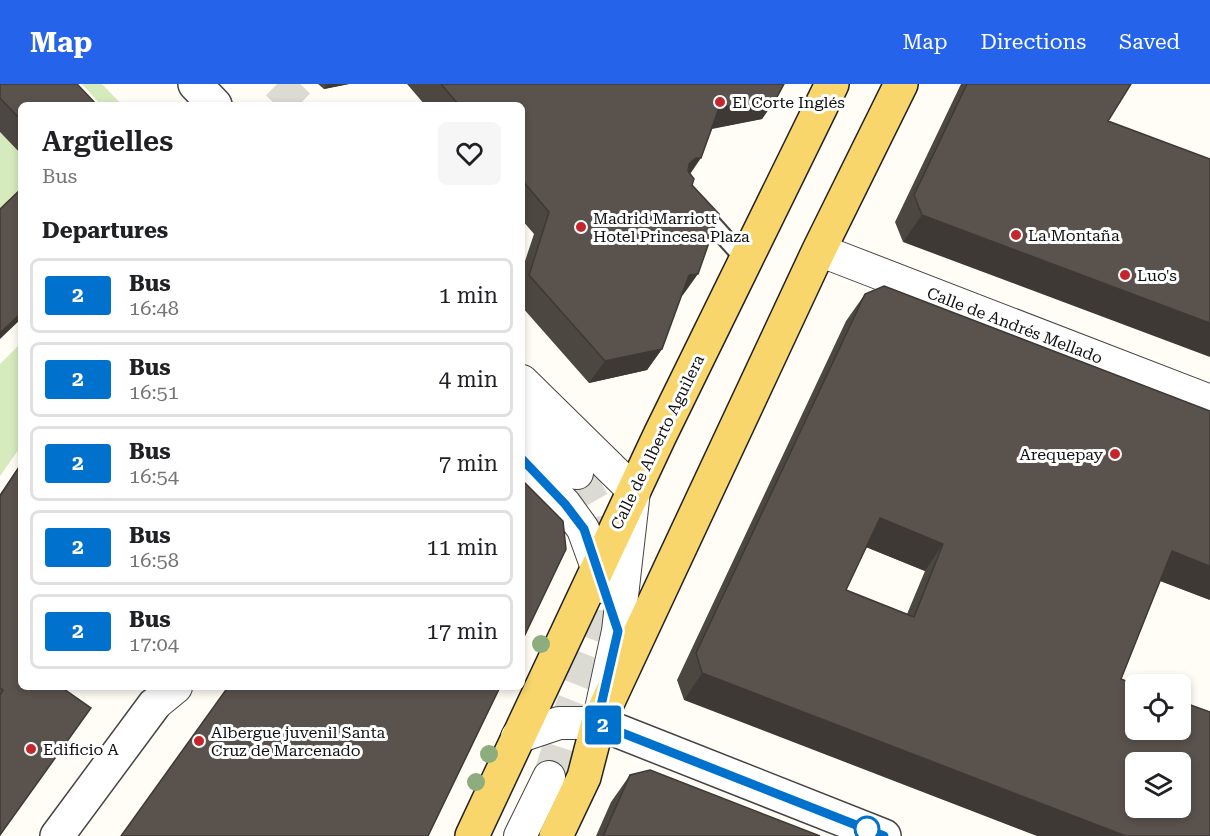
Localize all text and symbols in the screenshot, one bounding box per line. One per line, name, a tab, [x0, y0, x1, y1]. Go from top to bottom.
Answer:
text: Map	[30, 26, 92, 59]
text: Map	[903, 30, 947, 54]
text: Directions	[980, 30, 1086, 54]
text: Saved	[1119, 30, 1180, 54]
place label: El Corte Inglés	[732, 93, 845, 112]
marker: El Corte Inglés	[713, 95, 727, 109]
button: heart	[438, 122, 501, 185]
text: Argüelles	[42, 125, 173, 158]
text: Bus	[42, 164, 77, 188]
place label: Madrid Marriott Hotel Princesa Plaza	[593, 209, 750, 246]
text: Departures	[42, 218, 168, 243]
marker: Madrid Marriott Hotel Princesa Plaza	[574, 220, 588, 234]
place label: La Montaña	[1028, 226, 1120, 245]
marker: La Montaña	[1009, 228, 1023, 242]
place label: Luo's	[1137, 266, 1177, 285]
marker: Luo's	[1118, 268, 1132, 282]
text: Bus	[129, 271, 171, 296]
text: 2	[72, 283, 84, 307]
text: 1 min	[439, 283, 498, 308]
street label: Calle de Andrés Mellado	[924, 283, 1106, 368]
text: 16:48	[129, 296, 179, 320]
street label: Calle de Alberto Aguilera	[607, 351, 708, 533]
text: Bus	[129, 355, 171, 380]
text: 2	[72, 367, 84, 391]
text: 4 min	[439, 367, 498, 392]
text: 16:51	[129, 380, 179, 404]
text: Bus	[129, 439, 171, 464]
place label: Arequepay	[1020, 445, 1104, 464]
marker: Arequepay	[1108, 447, 1122, 461]
text: 2	[72, 451, 84, 475]
text: 7 min	[439, 451, 498, 476]
text: 16:54	[129, 464, 179, 488]
text: Bus	[129, 523, 171, 548]
text: 2	[72, 535, 84, 559]
text: 11 min	[427, 535, 498, 560]
text: 16:58	[129, 548, 179, 572]
text: Bus	[129, 607, 171, 632]
text: 2	[72, 619, 84, 643]
text: 17 min	[427, 619, 498, 644]
text: 17:04	[129, 632, 179, 656]
map controls	[1125, 674, 1191, 818]
button: locate	[1125, 674, 1191, 740]
line badge: 2	[584, 706, 622, 744]
text: 2	[597, 713, 609, 737]
place label: Albergue juvenil Santa Cruz de Marcenado	[211, 723, 386, 760]
marker: Albergue juvenil Santa Cruz de Marcenado	[192, 734, 206, 748]
place label: Edificio A	[43, 740, 119, 759]
marker: Edificio A	[24, 742, 38, 756]
button: layers	[1125, 752, 1191, 818]
unlabelled marker	[854, 816, 880, 836]

